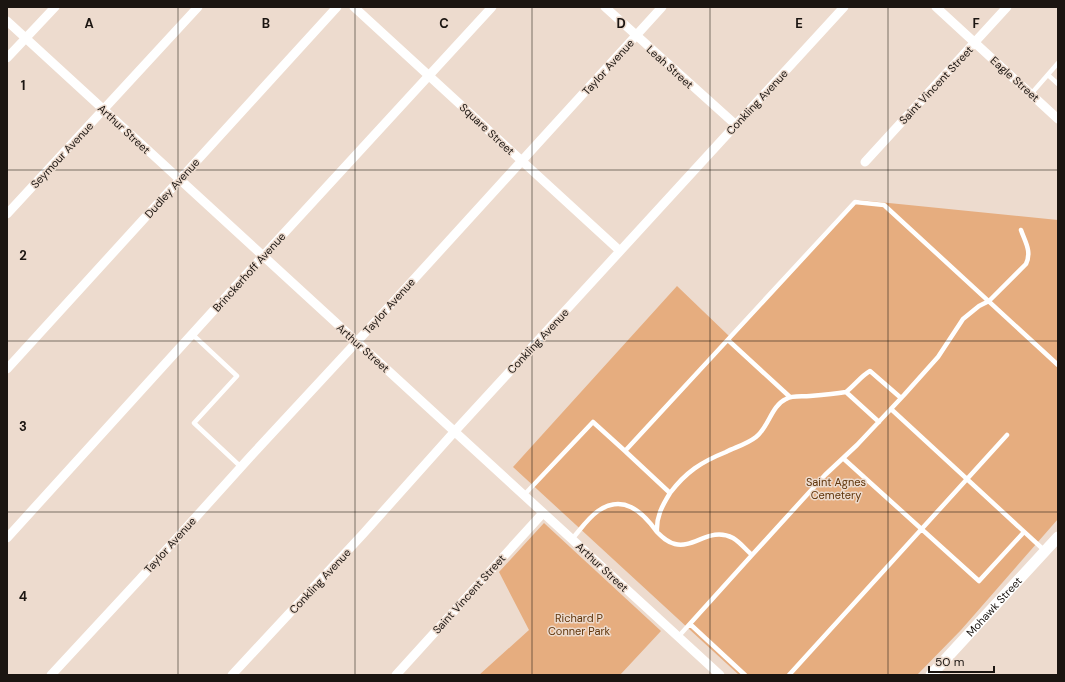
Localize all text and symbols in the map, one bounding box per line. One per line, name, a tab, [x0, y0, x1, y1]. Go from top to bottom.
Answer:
text: A	[84, 15, 94, 32]
text: B	[262, 15, 270, 32]
text: C	[439, 15, 449, 32]
text: D	[616, 15, 626, 32]
text: E	[795, 15, 803, 32]
text: F	[972, 15, 980, 32]
street label: Taylor Avenue	[579, 36, 637, 98]
street label: Leah Street	[644, 42, 696, 92]
street label: Saint Vincent Street	[896, 43, 976, 127]
street label: Eagle Street	[988, 53, 1042, 105]
street label: Conkling Avenue	[723, 66, 791, 138]
text: 1	[21, 77, 25, 94]
street label: Square Street	[457, 100, 517, 158]
street label: Arthur Street	[95, 101, 153, 157]
street label: Seymour Avenue	[28, 119, 96, 191]
street label: Dudley Avenue	[141, 155, 203, 221]
street label: Brinckerhoff Avenue	[210, 229, 288, 315]
text: 2	[19, 247, 27, 264]
street label: Taylor Avenue	[360, 275, 418, 337]
street label: Conkling Avenue	[504, 305, 572, 377]
street label: Arthur Street	[334, 321, 392, 375]
text: 3	[19, 418, 27, 435]
park label: Saint Agnes Cemetery	[806, 475, 866, 502]
street label: Taylor Avenue	[141, 514, 199, 576]
street label: Arthur Street	[573, 539, 631, 595]
street label: Conkling Avenue	[286, 545, 354, 617]
street label: Saint Vincent Street	[430, 551, 508, 637]
street label: Mohawk Street	[963, 574, 1025, 639]
text: 4	[19, 588, 27, 605]
park label: Richard P Conner Park	[548, 611, 610, 638]
scale bar	[929, 648, 994, 674]
text: 50 m	[935, 654, 964, 670]

